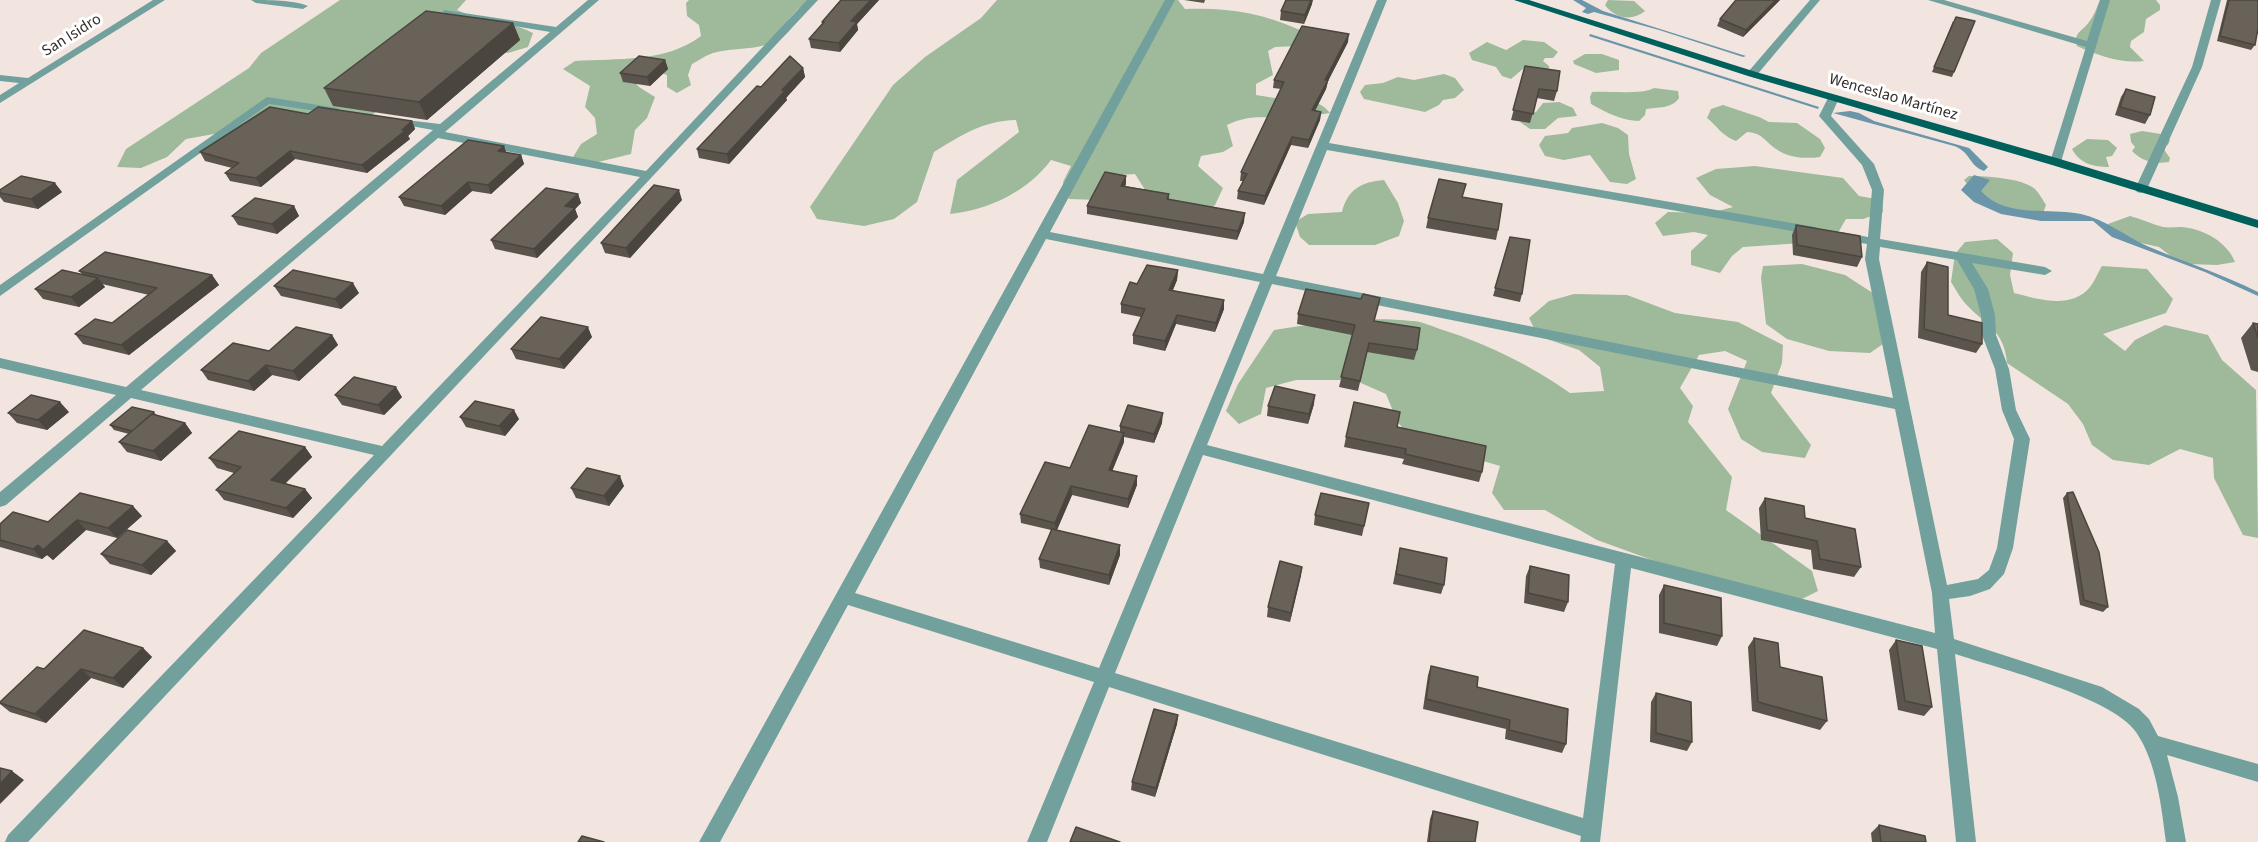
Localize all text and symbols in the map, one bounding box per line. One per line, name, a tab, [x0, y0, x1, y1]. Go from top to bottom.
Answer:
street label: San Isidro	[39, 10, 105, 62]
street label: Wenceslao Martínez	[1826, 70, 1960, 126]

